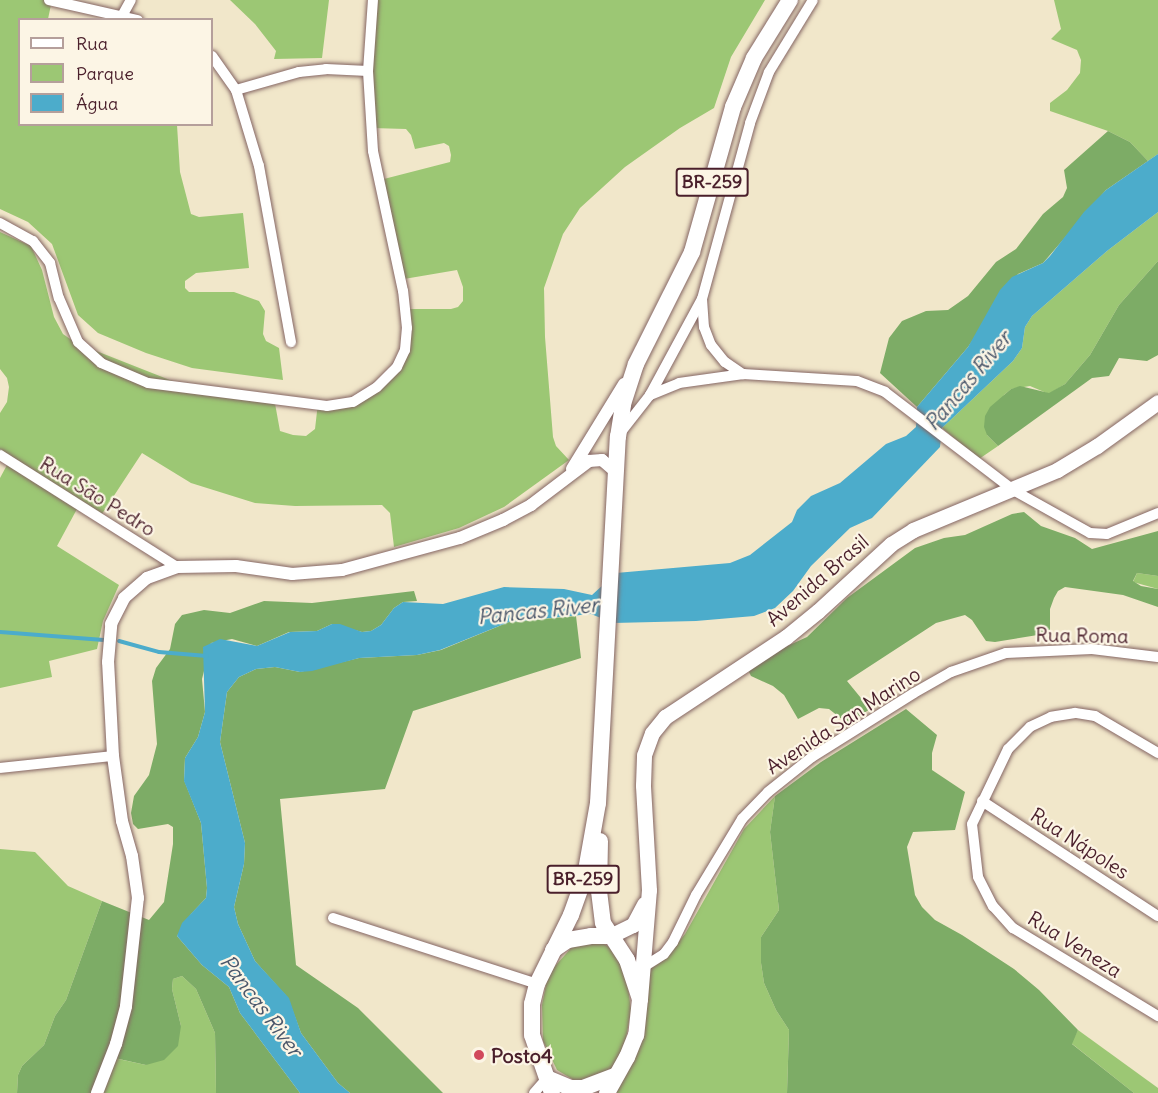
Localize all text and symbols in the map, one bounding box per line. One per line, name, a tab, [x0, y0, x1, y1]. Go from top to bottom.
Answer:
legend	[18, 18, 213, 126]
text: Rua	[76, 32, 108, 55]
text: Parque	[76, 62, 134, 85]
text: Água	[76, 92, 118, 115]
road number: BR-259	[674, 167, 750, 197]
water label: Pancas River	[919, 326, 1017, 436]
street label: Rua São Pedro	[36, 451, 160, 541]
street label: Avenida Brasil	[761, 529, 873, 631]
water label: Pancas River	[476, 592, 600, 630]
street label: Rua Roma	[1035, 622, 1129, 648]
street label: Avenida San Marino	[761, 661, 925, 779]
street label: Rua Nápoles	[1026, 802, 1134, 884]
road number: BR-259	[546, 864, 620, 894]
street label: Rua Veneza	[1024, 906, 1126, 982]
water label: Pancas River	[214, 950, 308, 1062]
place label: Posto4	[491, 1043, 552, 1067]
marker: Posto4	[472, 1048, 486, 1062]

